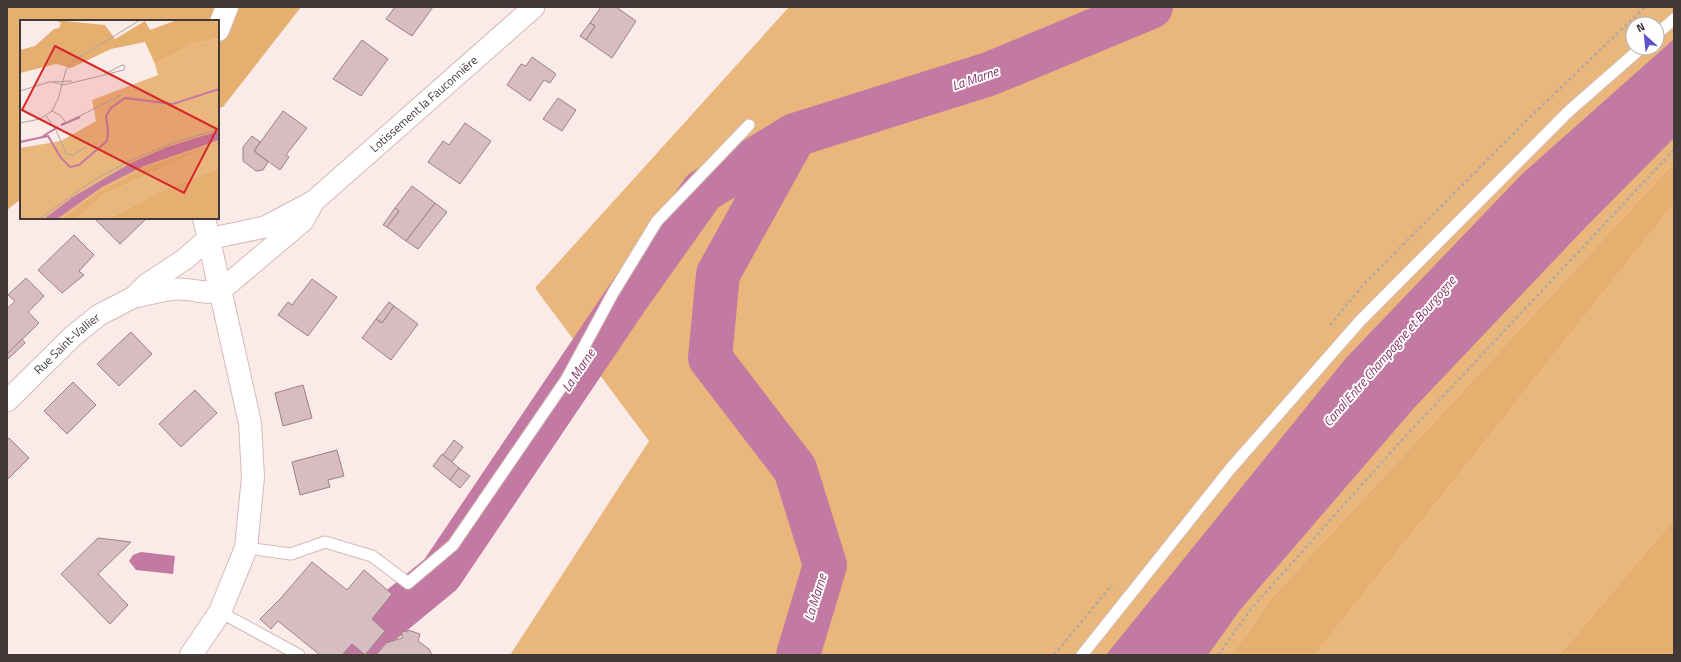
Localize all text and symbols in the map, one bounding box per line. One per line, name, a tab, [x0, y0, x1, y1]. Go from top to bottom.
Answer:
north arrow	[1625, 16, 1665, 56]
text: N	[1633, 18, 1647, 36]
inset map	[20, 20, 219, 219]
street label: Lotissement la Fauconnière	[365, 51, 482, 157]
water label: La Marne	[949, 60, 1002, 95]
water label: Canal Entre Champagne et Bourgogne	[1318, 270, 1461, 431]
street label: Rue Saint-Vallier	[29, 308, 104, 379]
water label: La Marne	[556, 344, 600, 396]
water label: La Marne	[798, 570, 832, 623]

